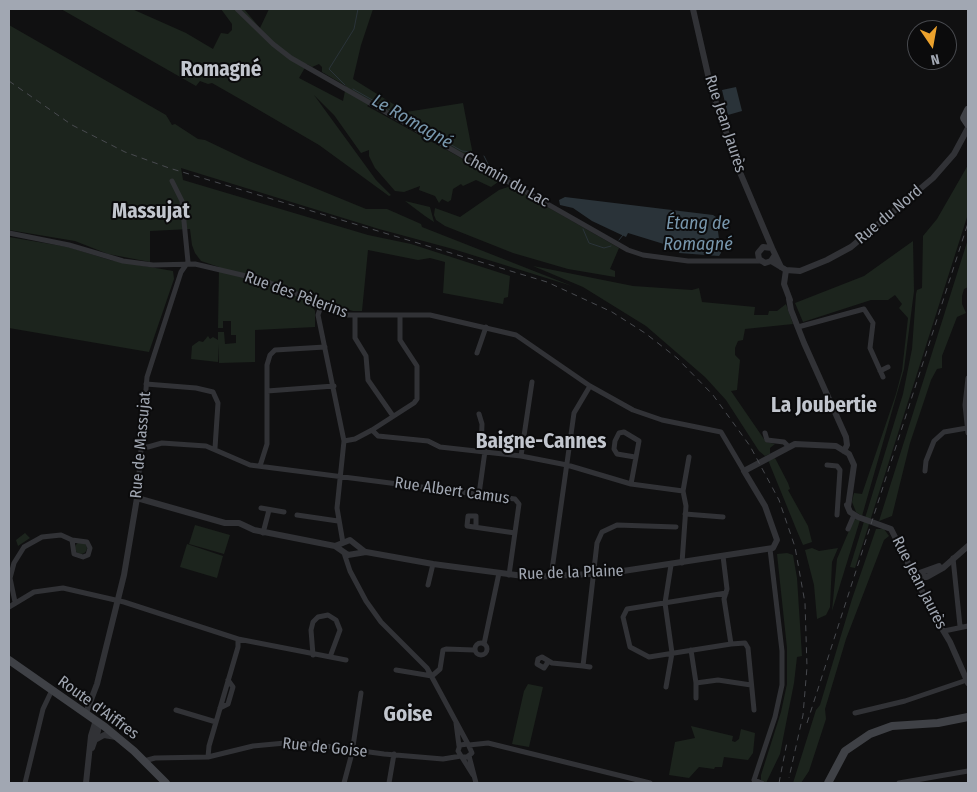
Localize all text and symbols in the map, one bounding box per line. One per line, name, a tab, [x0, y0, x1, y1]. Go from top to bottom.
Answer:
north arrow	[907, 20, 957, 70]
text: N	[929, 50, 941, 68]
district label: Romagné	[180, 57, 262, 83]
street label: Rue Jean Jaurès	[700, 73, 750, 175]
water label: Le Romagné	[368, 90, 456, 154]
street label: Chemin du Lac	[460, 149, 552, 211]
street label: Rue du Nord	[852, 182, 926, 248]
district label: Massujat	[112, 199, 190, 225]
water label: Étang de Romagné	[663, 213, 733, 255]
street label: Rue des Pèlerins	[242, 267, 350, 323]
street label: Rue de Massujat	[127, 391, 155, 499]
district label: La Joubertie	[771, 393, 877, 419]
district label: Baigne-Cannes	[476, 429, 606, 455]
street label: Rue Albert Camus	[393, 473, 511, 509]
street label: Rue Jean Jaurès	[887, 533, 951, 633]
street label: Rue de la Plaine	[518, 562, 624, 584]
street label: Route d'Aiffres	[54, 672, 142, 744]
district label: Goise	[384, 702, 432, 728]
street label: Rue de Goise	[282, 734, 368, 762]

